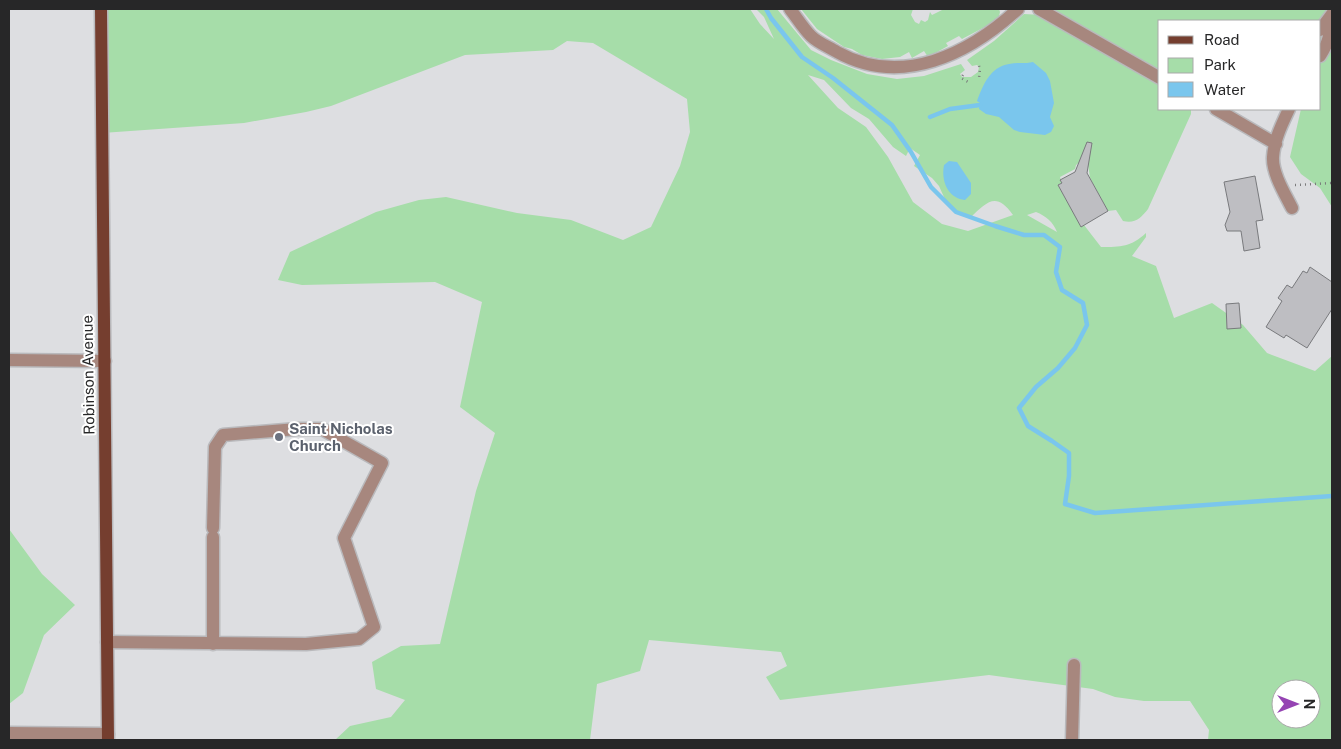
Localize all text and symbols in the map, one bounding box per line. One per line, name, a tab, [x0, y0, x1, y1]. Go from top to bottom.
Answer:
legend	[1158, 20, 1321, 110]
text: Road	[1204, 31, 1240, 48]
text: Park	[1204, 56, 1236, 73]
text: Water	[1204, 81, 1246, 98]
street label: Robinson Avenue	[78, 315, 98, 435]
place label: Saint Nicholas Church	[289, 420, 393, 454]
marker: Saint Nicholas Church	[273, 431, 285, 443]
north arrow	[1271, 679, 1321, 729]
text: N	[1301, 699, 1317, 709]

